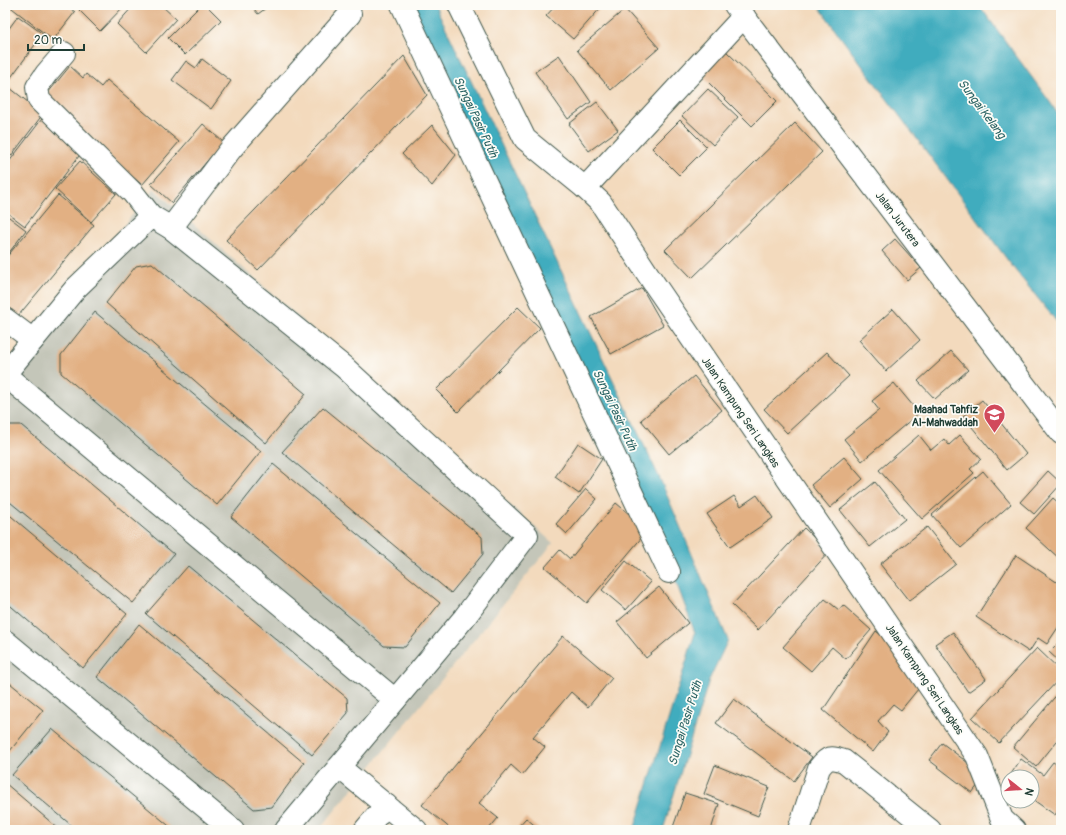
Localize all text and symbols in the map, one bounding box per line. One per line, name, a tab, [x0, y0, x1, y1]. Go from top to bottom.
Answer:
scale bar	[28, 26, 84, 52]
text: 20 m	[34, 33, 63, 48]
water label: Sungai Pasir Putih	[450, 74, 501, 161]
water label: Sungai Kelang	[954, 77, 1009, 143]
street label: Jalan Jurutera	[873, 189, 923, 249]
street label: Jalan Kampung Seri Langkas	[699, 355, 782, 470]
water label: Sungai Pasir Putih	[589, 367, 640, 454]
school or university icon: Maahad Tahfiz Al-Mahwaddah	[981, 402, 1007, 435]
place label: Maahad Tahfiz Al-Mahwaddah	[912, 403, 978, 429]
street label: Jalan Kampung Seri Langkas	[883, 622, 966, 737]
water label: Sungai Pasir Putih	[666, 678, 706, 767]
north arrow	[1000, 769, 1040, 809]
text: N	[1022, 786, 1036, 798]

